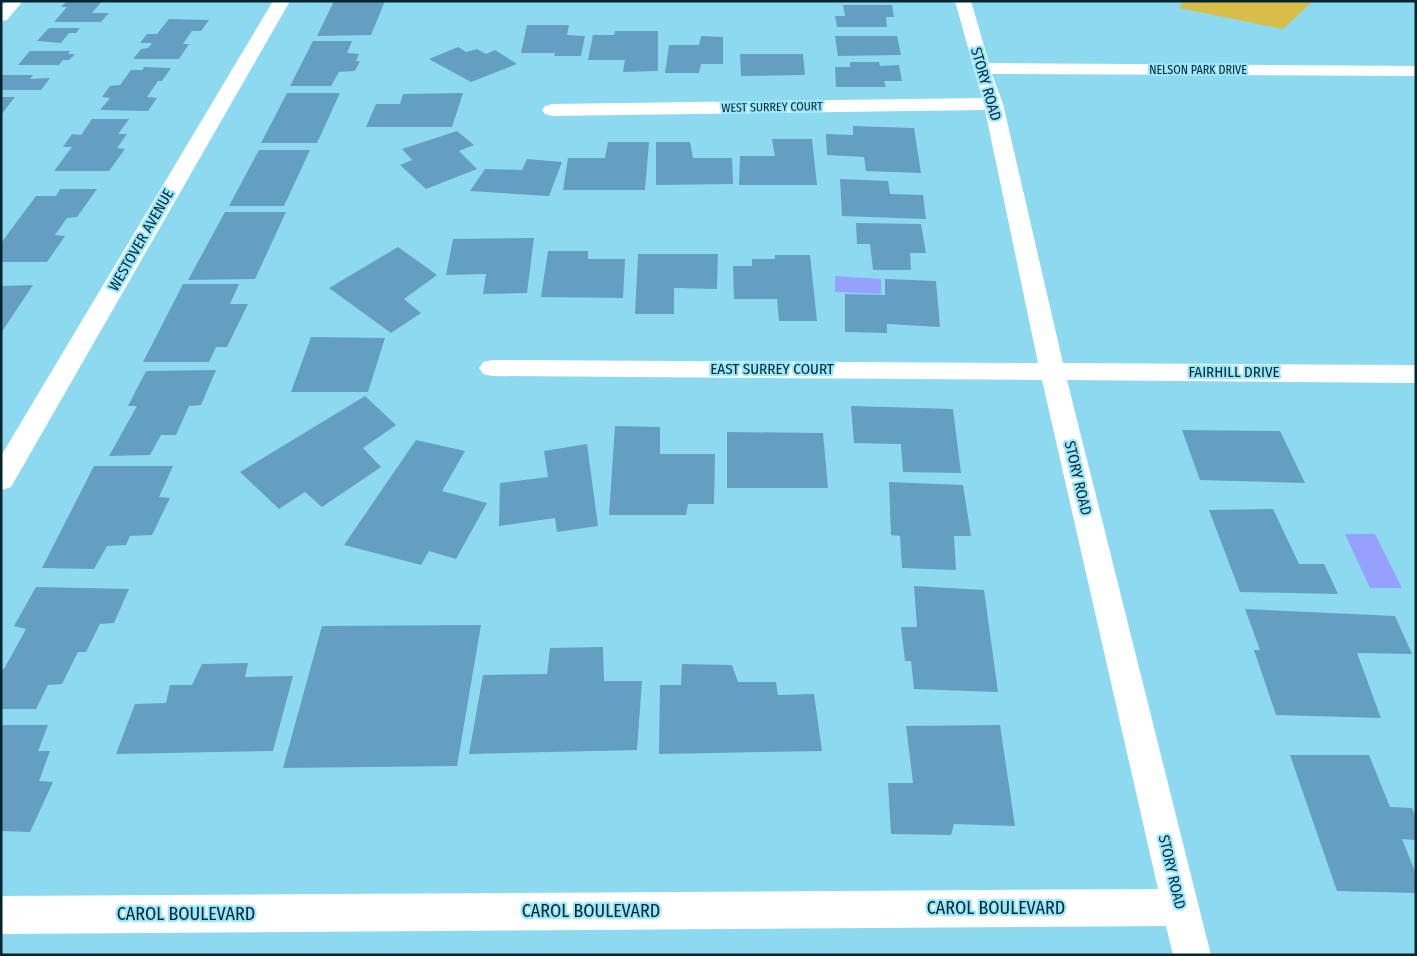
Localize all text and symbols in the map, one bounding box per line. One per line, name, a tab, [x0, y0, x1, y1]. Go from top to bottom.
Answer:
street label: STORY ROAD	[967, 45, 1005, 123]
street label: NELSON PARK DRIVE	[1149, 63, 1247, 77]
street label: WEST SURREY COURT	[721, 99, 823, 115]
street label: WESTOVER AVENUE	[105, 186, 177, 294]
street label: EAST SURREY COURT	[710, 360, 834, 378]
street label: FAIRHILL DRIVE	[1188, 363, 1280, 381]
street label: STORY ROAD	[1061, 439, 1095, 517]
street label: STORY ROAD	[1155, 833, 1189, 911]
street label: CAROL BOULEVARD	[927, 897, 1065, 919]
street label: CAROL BOULEVARD	[522, 900, 660, 922]
street label: CAROL BOULEVARD	[117, 903, 255, 925]

